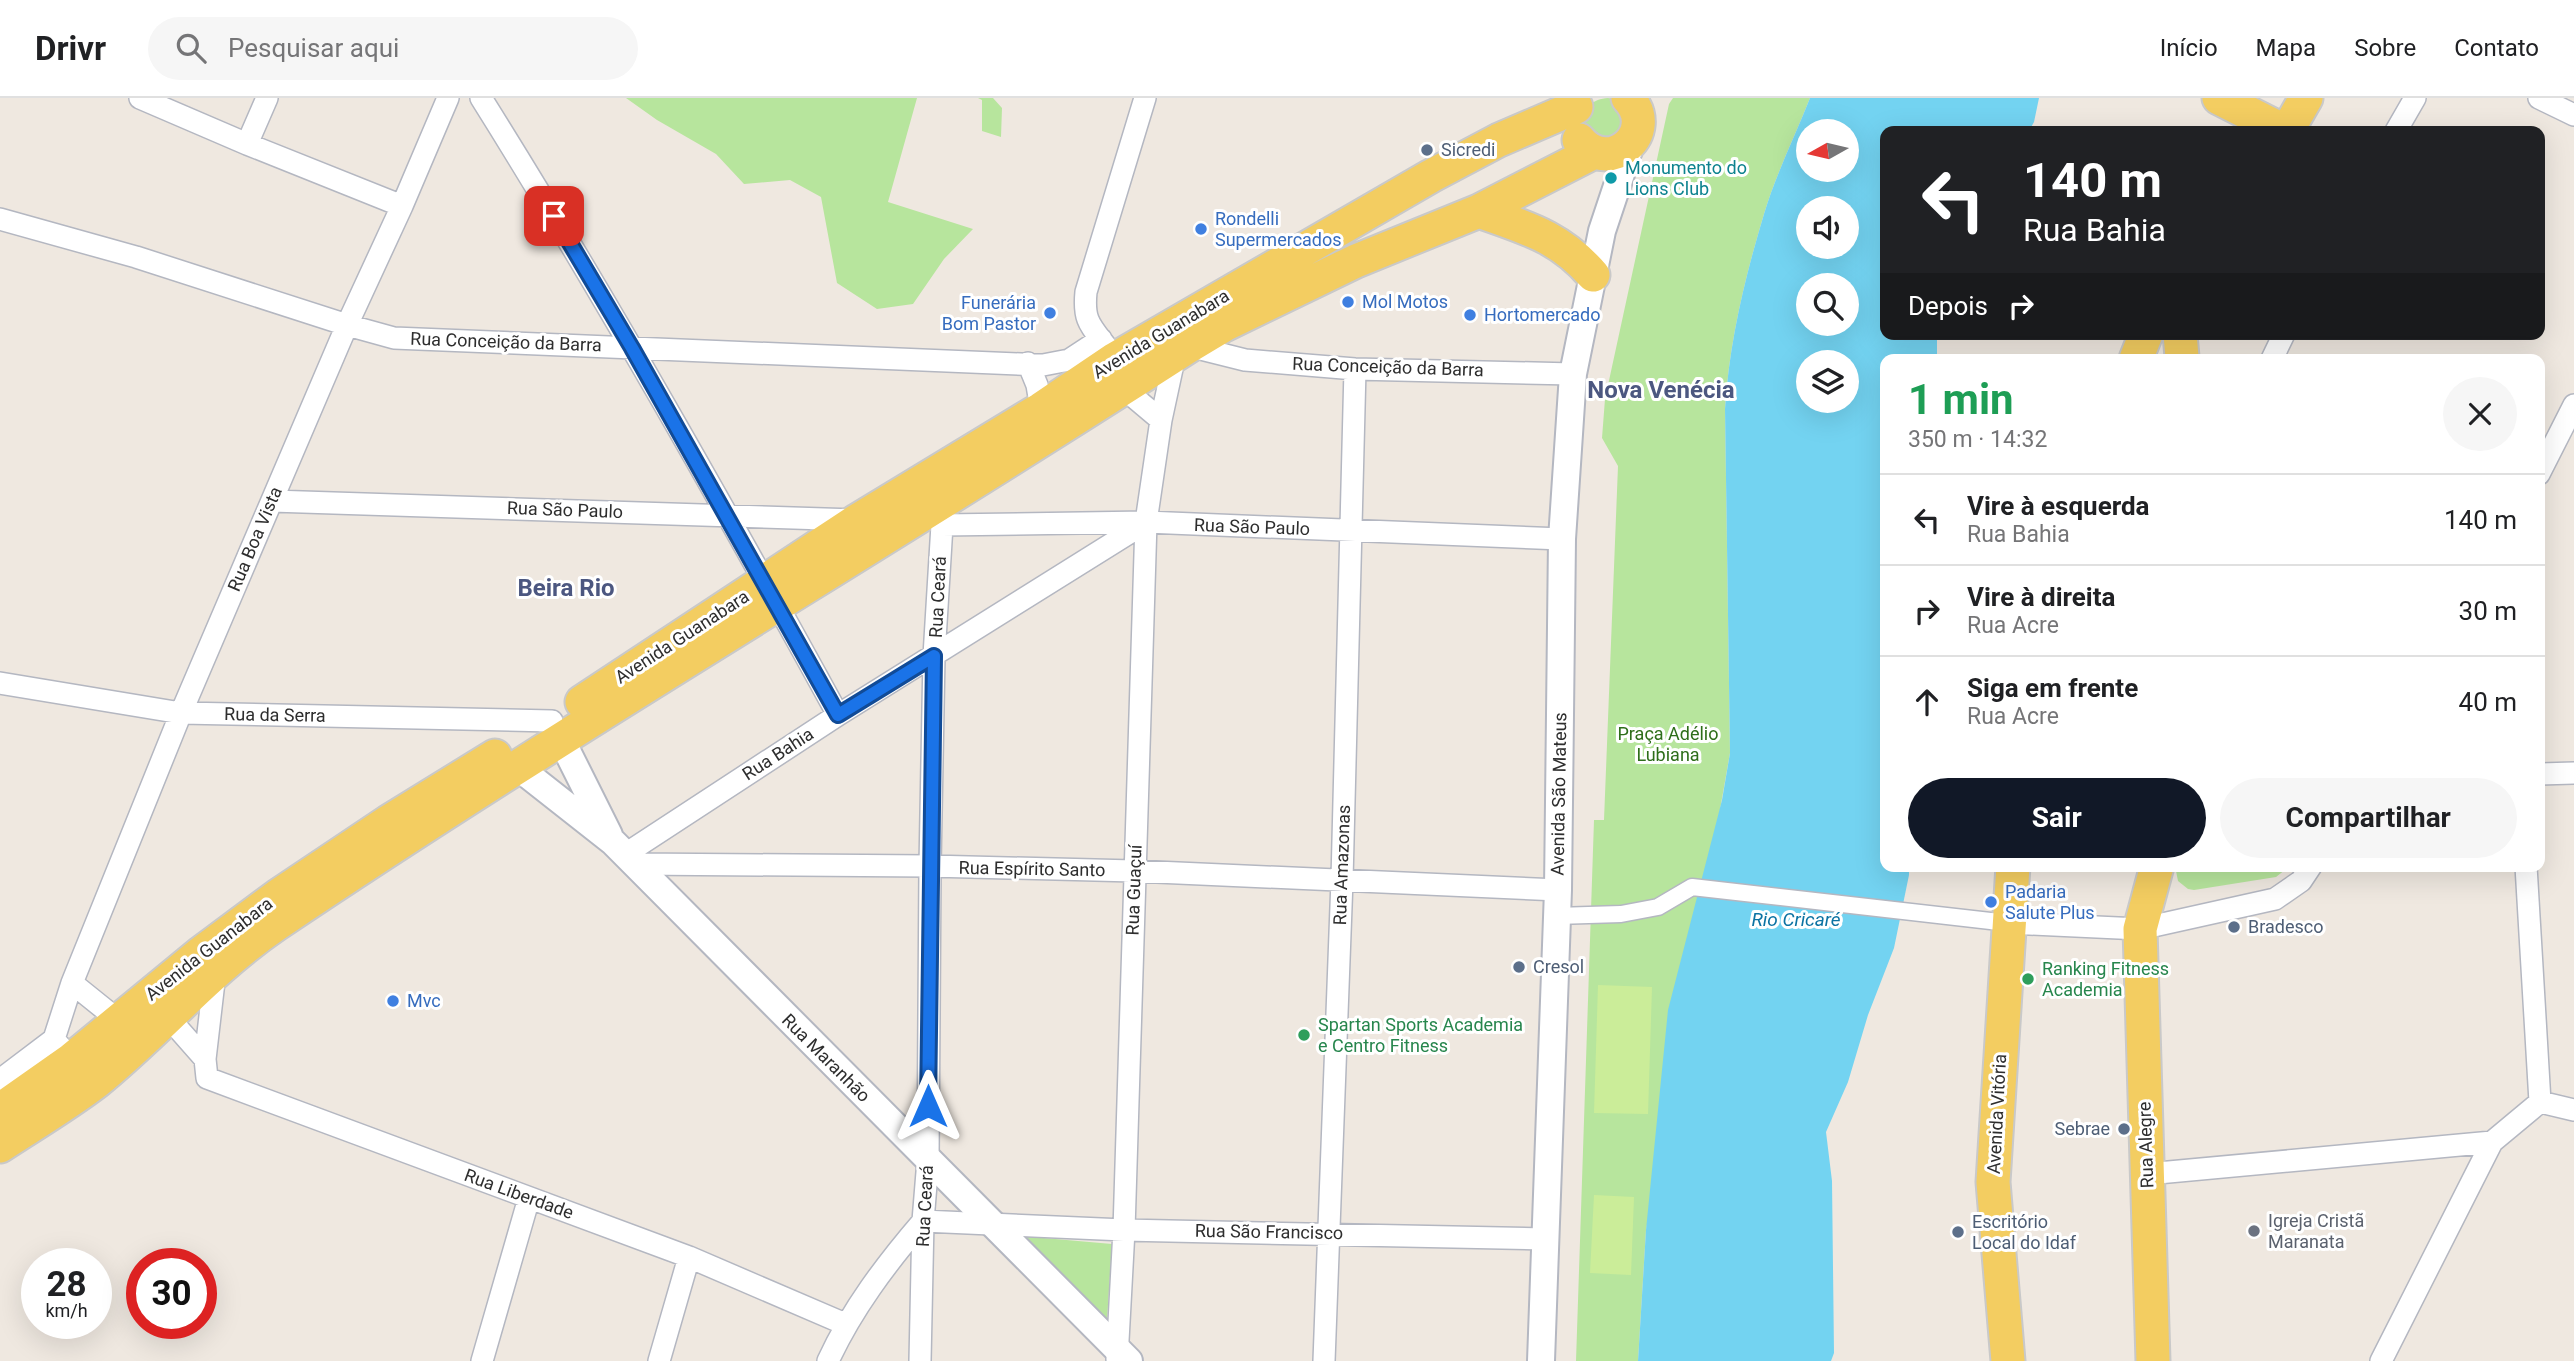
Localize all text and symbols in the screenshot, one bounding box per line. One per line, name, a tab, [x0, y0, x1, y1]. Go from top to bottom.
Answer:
search box	[148, 17, 638, 80]
text: Drivr	[35, 29, 106, 68]
icon: search	[172, 29, 210, 67]
text: Pesquisar aqui	[228, 33, 399, 63]
text: Início	[2160, 34, 2218, 62]
text: Mapa	[2256, 34, 2316, 62]
text: Sobre	[2354, 34, 2416, 62]
text: Contato	[2454, 34, 2539, 62]
north arrow	[1796, 119, 1858, 182]
map controls	[1796, 119, 1859, 413]
place label: Sicredi	[1441, 139, 1496, 160]
marker: Sicredi	[1419, 142, 1435, 158]
text: 140 m	[2023, 152, 2162, 209]
icon: left	[1908, 154, 1999, 245]
place label: Monumento do Lions Club	[1625, 157, 1747, 199]
marker: Monumento do Lions Club	[1603, 170, 1619, 186]
pin	[524, 186, 584, 246]
button: sound	[1796, 196, 1859, 259]
icon: arrive	[535, 197, 573, 235]
place label: Rondelli Supermercados	[1215, 208, 1342, 250]
text: Rua Bahia	[2023, 211, 2166, 249]
marker: Rondelli Supermercados	[1193, 221, 1209, 237]
button: search	[1796, 273, 1859, 336]
street label: Avenida Guanabara	[1089, 285, 1233, 383]
icon: right	[2002, 287, 2040, 325]
place label: Mol Motos	[1362, 291, 1448, 312]
text: Depois	[1908, 291, 1988, 321]
place label: Funerária Bom Pastor	[942, 292, 1036, 334]
marker: Mol Motos	[1340, 294, 1356, 310]
place label: Hortomercado	[1484, 304, 1601, 325]
marker: Funerária Bom Pastor	[1042, 305, 1058, 321]
marker: Hortomercado	[1462, 307, 1478, 323]
street label: Rua Conceição da Barra	[410, 328, 602, 355]
button: layers	[1796, 350, 1859, 413]
street label: Rua Conceição da Barra	[1292, 353, 1484, 380]
text: 1 min	[1908, 375, 2014, 424]
district label: Nova Venécia	[1587, 376, 1735, 404]
button: close	[2443, 377, 2517, 451]
text: 350 m · 14:32	[1908, 426, 2047, 453]
street label: Rua Boa Vista	[223, 483, 286, 594]
text: Vire à esquerda	[1967, 491, 2150, 521]
street label: Rua São Paulo	[507, 497, 623, 522]
icon: left	[1908, 501, 1946, 539]
text: 140 m	[2444, 505, 2517, 535]
street label: Rua São Paulo	[1194, 514, 1310, 539]
text: Rua Bahia	[1967, 521, 2070, 548]
street label: Rua Ceará	[925, 556, 950, 638]
district label: Beira Rio	[517, 574, 615, 602]
text: Vire à direita	[1967, 582, 2115, 612]
street label: Avenida Guanabara	[611, 585, 753, 688]
icon: right	[1908, 592, 1946, 630]
text: 30 m	[2459, 596, 2517, 626]
text: Rua Acre	[1967, 612, 2059, 639]
text: Siga em frente	[1967, 673, 2138, 703]
icon: ahead	[1908, 683, 1946, 721]
text: 40 m	[2459, 687, 2517, 717]
street label: Rua da Serra	[224, 703, 326, 726]
text: Rua Acre	[1967, 703, 2059, 730]
street label: Avenida São Mateus	[1547, 712, 1570, 876]
street label: Rua Bahia	[738, 723, 817, 784]
park label: Praça Adélio Lubiana	[1617, 723, 1719, 765]
button: Sair	[1908, 778, 2206, 858]
button: Compartilhar	[2220, 778, 2517, 858]
street label: Rua Amazonas	[1329, 804, 1354, 926]
street label: Rua Guaçuí	[1121, 844, 1146, 936]
street label: Rua Espírito Santo	[959, 857, 1106, 880]
place label: Padaria Salute Plus	[2005, 881, 2095, 923]
street label: Avenida Guanabara	[141, 893, 276, 1005]
marker: Padaria Salute Plus	[1983, 894, 1999, 910]
water label: Rio Cricaré	[1751, 908, 1841, 931]
place label: Bradesco	[2248, 916, 2323, 937]
marker: Bradesco	[2226, 919, 2242, 935]
place label: Cresol	[1533, 956, 1584, 977]
place label: Ranking Fitness Academia	[2042, 958, 2169, 1000]
marker: Cresol	[1511, 959, 1527, 975]
marker: Ranking Fitness Academia	[2020, 971, 2036, 987]
place label: Mvc	[407, 990, 441, 1011]
marker: Mvc	[385, 993, 401, 1009]
street label: Rua Maranhão	[778, 1009, 875, 1106]
place label: Spartan Sports Academia e Centro Fitness	[1318, 1014, 1523, 1056]
marker: Spartan Sports Academia e Centro Fitness	[1296, 1027, 1312, 1043]
street label: Avenida Vitória	[1983, 1053, 2010, 1175]
position arrow	[891, 1069, 965, 1143]
street label: Rua Alegre	[2133, 1101, 2158, 1189]
place label: Sebrae	[2055, 1118, 2110, 1139]
marker: Sebrae	[2116, 1121, 2132, 1137]
street label: Rua Liberdade	[462, 1164, 577, 1223]
street label: Rua Ceará	[912, 1165, 937, 1247]
place label: Igreja Cristã Maranata	[2268, 1210, 2364, 1252]
place label: Escritório Local do Idaf	[1972, 1211, 2077, 1253]
street label: Rua São Francisco	[1195, 1220, 1343, 1243]
marker: Igreja Cristã Maranata	[2246, 1223, 2262, 1239]
marker: Escritório Local do Idaf	[1950, 1224, 1966, 1240]
speed limit sign: 30	[126, 1248, 217, 1339]
text: 28	[46, 1264, 87, 1305]
text: km/h	[45, 1300, 88, 1321]

